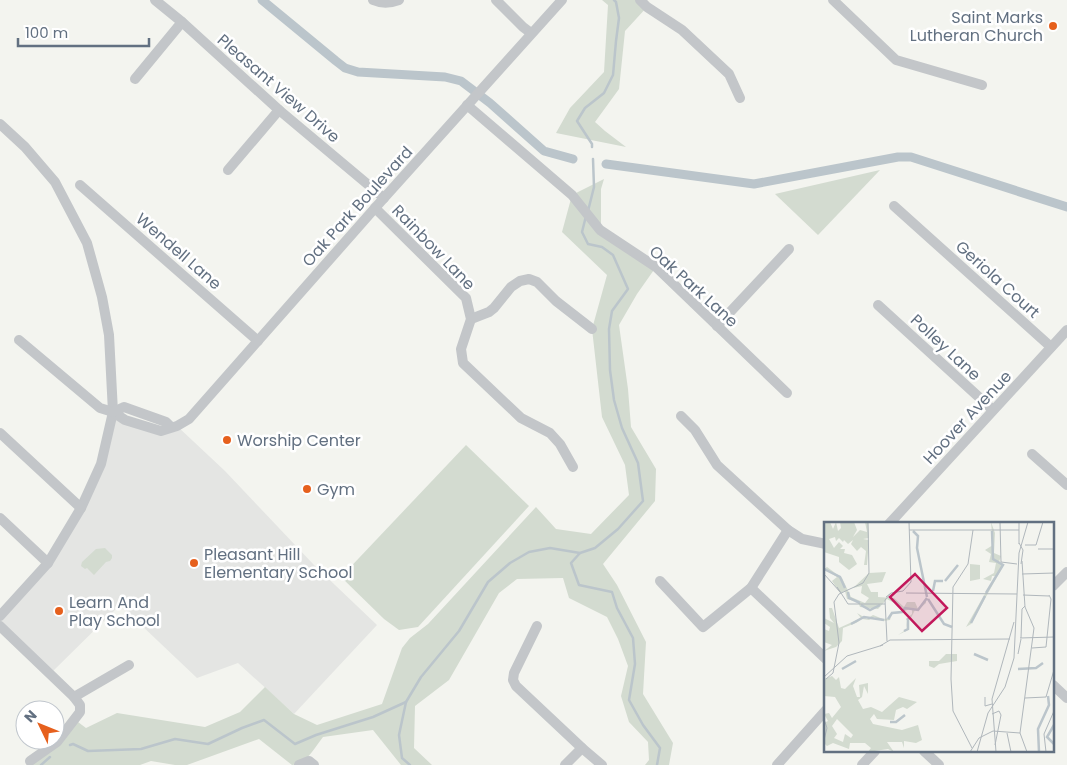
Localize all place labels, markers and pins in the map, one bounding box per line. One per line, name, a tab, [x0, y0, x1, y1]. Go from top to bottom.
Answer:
place label: Saint Marks Lutheran Church	[910, 6, 1043, 47]
marker: Saint Marks Lutheran Church	[1047, 20, 1059, 32]
place label: Worship Center	[237, 429, 361, 452]
marker: Worship Center	[221, 434, 233, 446]
place label: Gym	[317, 478, 355, 501]
marker: Gym	[301, 483, 313, 495]
place label: Pleasant Hill Elementary School	[204, 543, 352, 584]
marker: Pleasant Hill Elementary School	[188, 557, 200, 569]
place label: Learn And Play School	[69, 591, 160, 632]
marker: Learn And Play School	[53, 605, 65, 617]

